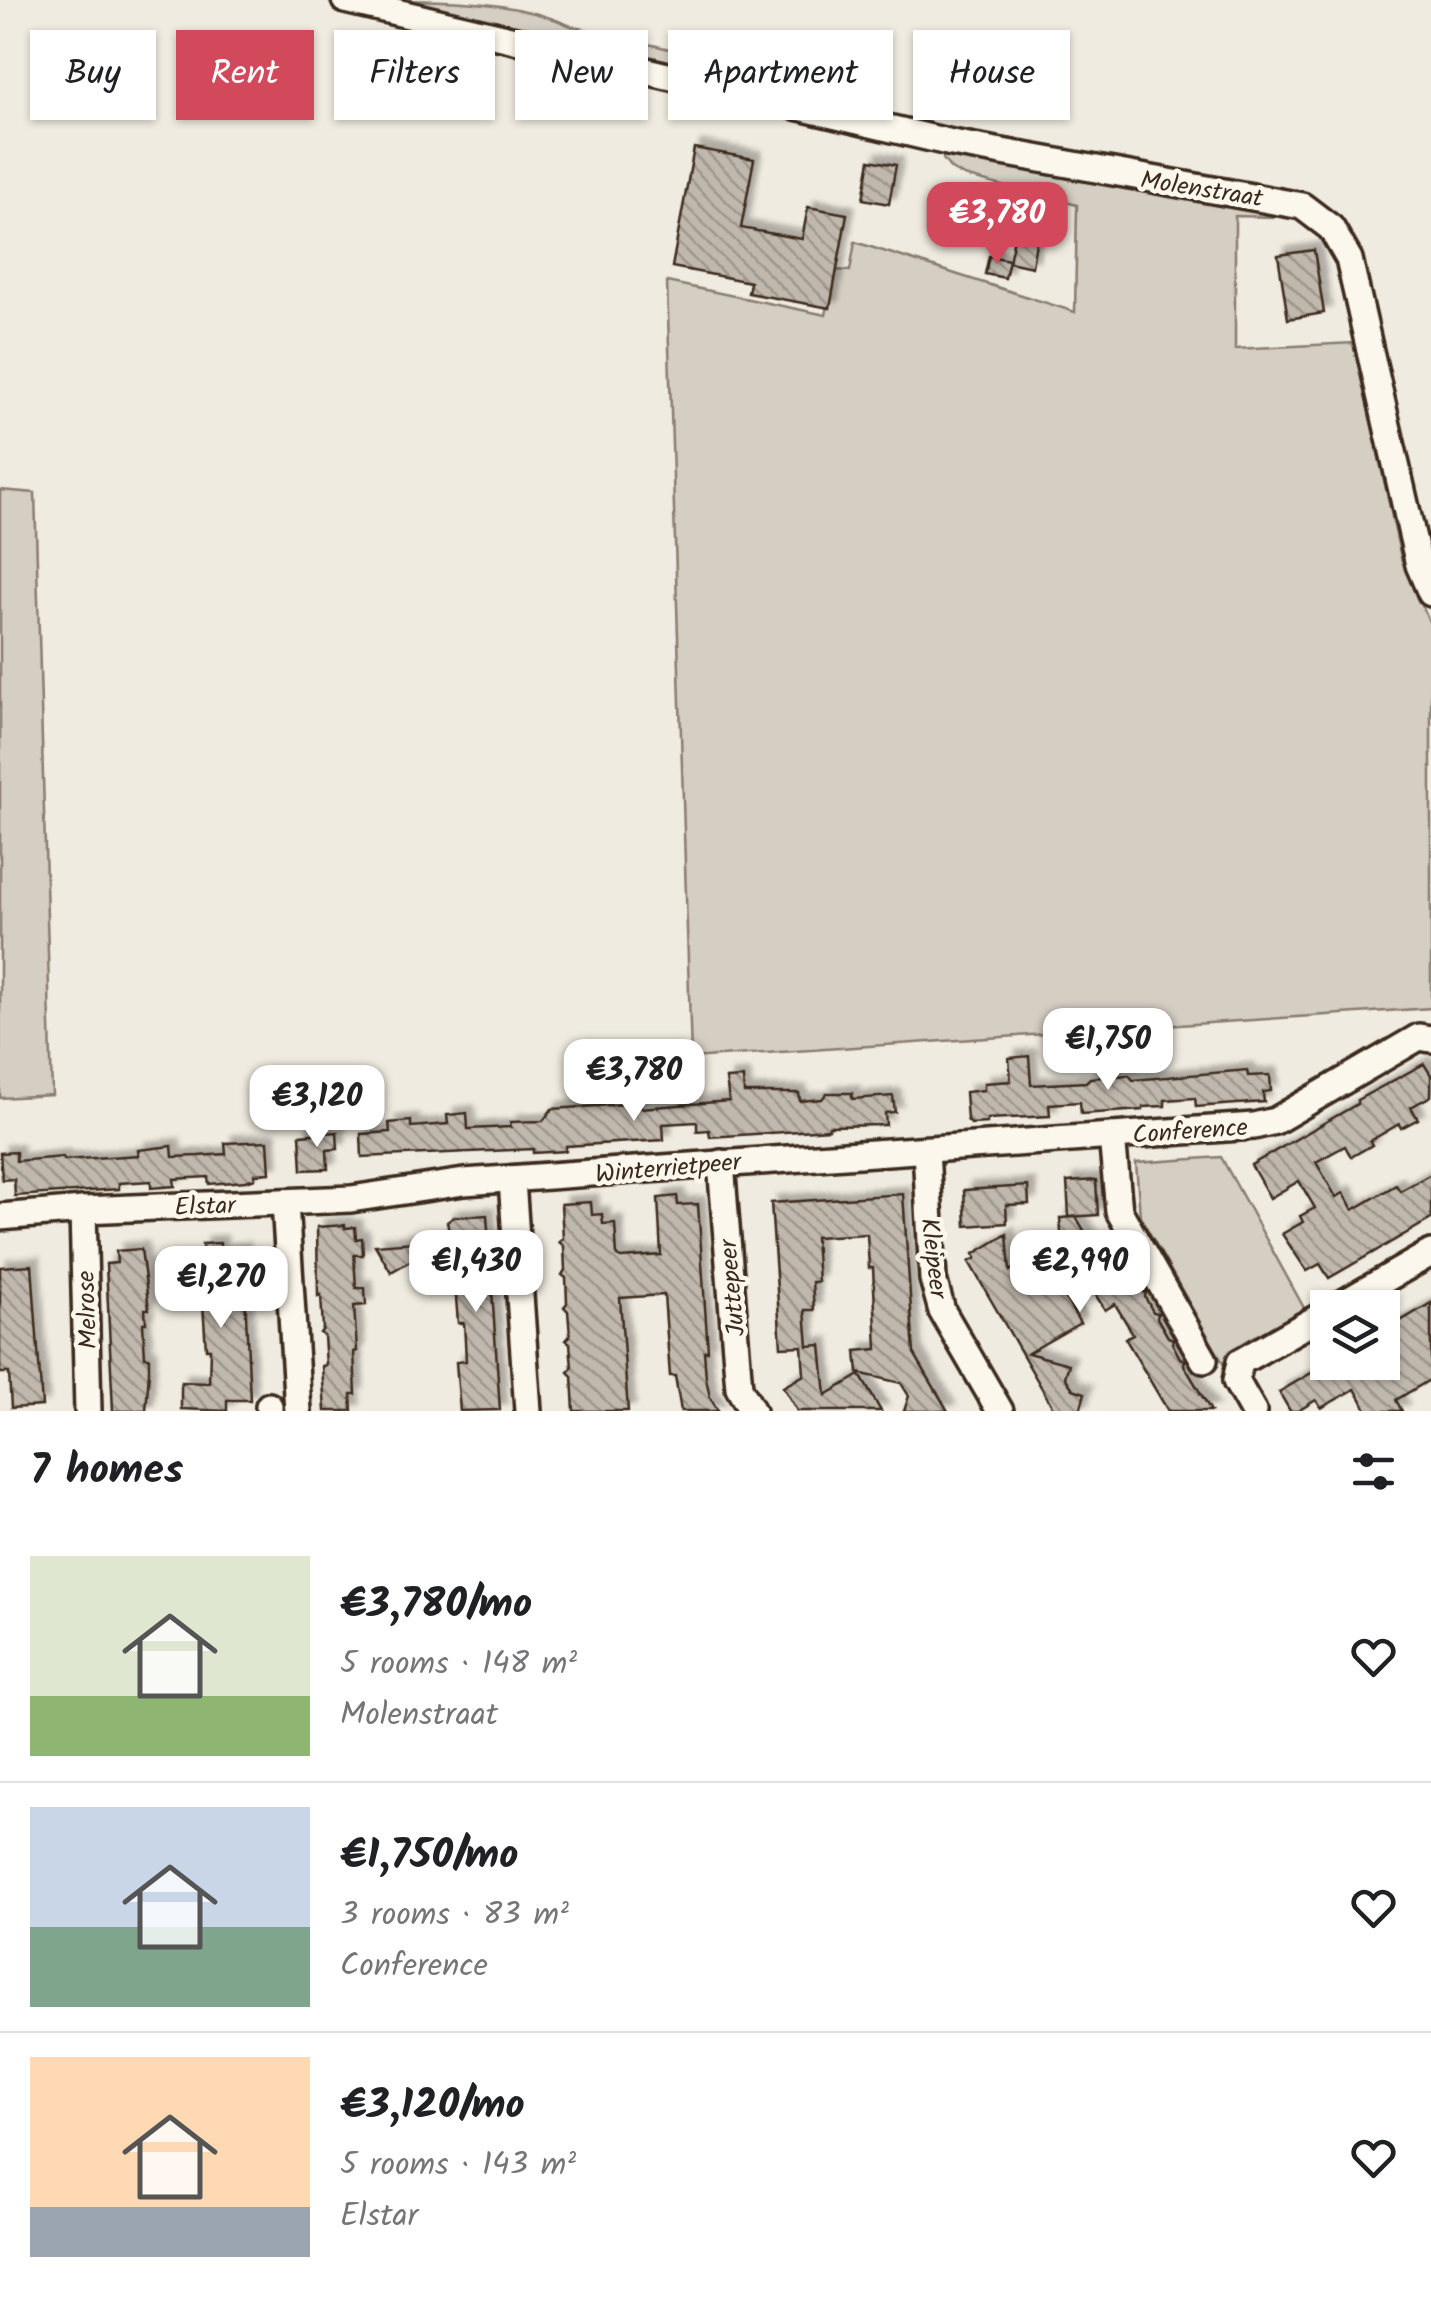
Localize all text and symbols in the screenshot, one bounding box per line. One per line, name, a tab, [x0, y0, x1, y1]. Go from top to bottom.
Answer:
chip: Buy	[30, 30, 156, 120]
chip: Rent	[176, 30, 314, 120]
chip: Filters	[334, 30, 495, 120]
chip: New	[515, 30, 648, 120]
chip: Apartment	[668, 30, 893, 120]
chip: House	[913, 30, 1070, 120]
street label: Molenstraat	[1138, 161, 1266, 219]
pin: €3,780	[916, 182, 1078, 267]
text: €3,780	[949, 189, 1045, 240]
pin: €1,750	[1027, 1008, 1189, 1093]
text: €1,750	[1065, 1015, 1151, 1066]
pin: €3,780	[553, 1039, 715, 1124]
text: €3,780	[586, 1046, 682, 1097]
pin: €3,120	[236, 1065, 398, 1150]
text: €3,120	[272, 1072, 362, 1123]
street label: Conference	[1131, 1108, 1249, 1156]
street label: Winterrietpeer	[594, 1143, 744, 1195]
street label: Elstar	[174, 1186, 238, 1228]
street label: Kleipeer	[908, 1216, 958, 1303]
pin: €1,430	[395, 1230, 557, 1315]
pin: €2,990	[999, 1230, 1161, 1315]
street label: Juttepeer	[709, 1236, 757, 1338]
text: €1,430	[431, 1237, 521, 1288]
text: €2,990	[1032, 1237, 1128, 1288]
pin: €1,270	[140, 1246, 302, 1331]
text: €1,270	[177, 1253, 265, 1304]
street label: Melrose	[67, 1270, 109, 1350]
map controls	[1310, 1290, 1400, 1380]
button: layers	[1310, 1290, 1400, 1380]
text: 7 homes	[30, 1438, 183, 1505]
icon: filters	[1346, 1444, 1401, 1499]
text: €3,780/mo	[340, 1572, 532, 1639]
icon: home	[110, 1596, 230, 1716]
icon: heart	[1346, 1629, 1401, 1684]
text: 5 rooms · 148 m²	[340, 1639, 577, 1690]
text: Molenstraat	[340, 1690, 498, 1741]
text: €1,750/mo	[340, 1823, 518, 1890]
icon: home	[110, 1847, 230, 1967]
icon: heart	[1346, 1880, 1401, 1935]
text: 3 rooms · 83 m²	[340, 1890, 569, 1941]
text: Conference	[340, 1941, 488, 1992]
text: €3,120/mo	[340, 2073, 525, 2140]
icon: home	[110, 2097, 230, 2217]
icon: heart	[1346, 2130, 1401, 2185]
text: 5 rooms · 143 m²	[340, 2140, 576, 2191]
text: Elstar	[340, 2191, 418, 2242]

